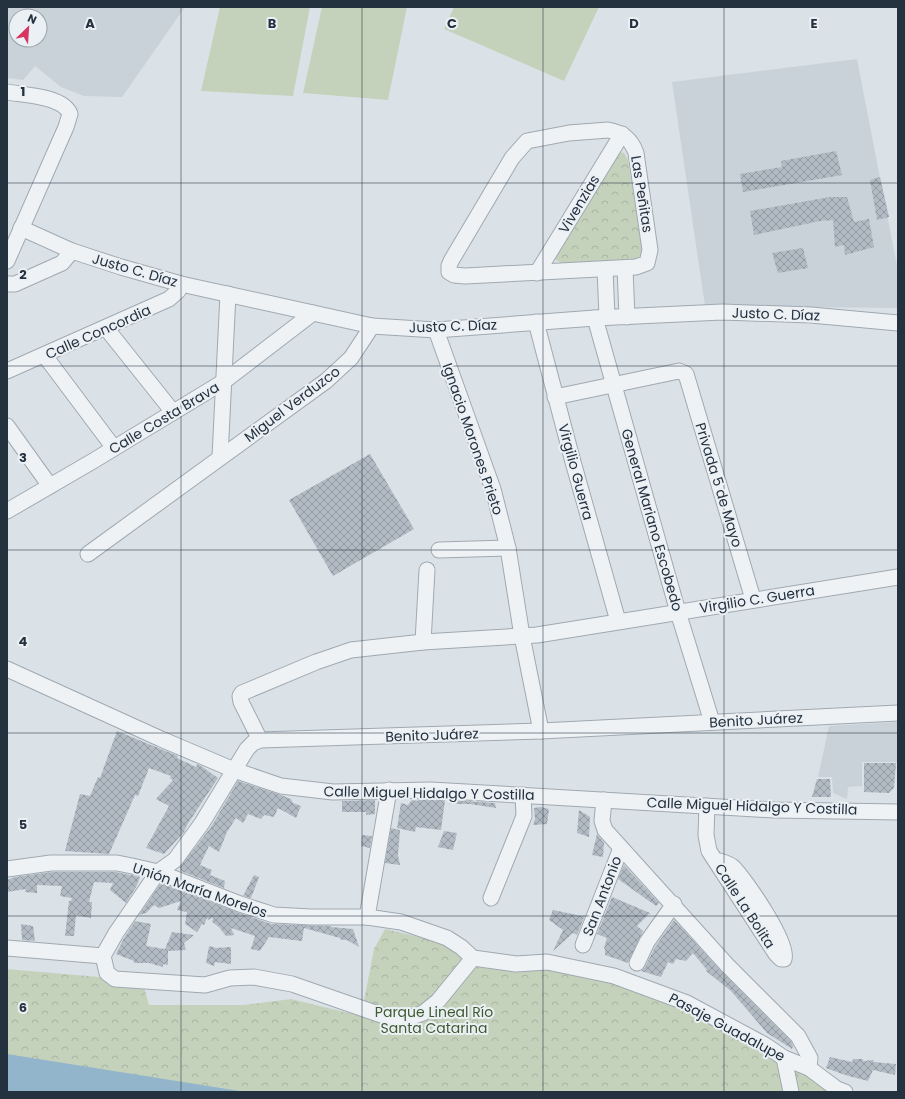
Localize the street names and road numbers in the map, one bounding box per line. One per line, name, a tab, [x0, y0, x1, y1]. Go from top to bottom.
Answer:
street label: Las Peñitas	[626, 154, 658, 234]
street label: Vivenzias	[554, 171, 604, 237]
street label: Justo C. Díaz	[90, 248, 180, 292]
street label: Calle Concordia	[42, 300, 154, 364]
street label: Justo C. Díaz	[732, 302, 820, 326]
street label: Justo C. Díaz	[409, 314, 497, 338]
street label: Ignacio Morones Prieto	[438, 360, 508, 518]
street label: Miguel Verduzco	[240, 361, 344, 447]
street label: Calle Costa Brava	[105, 377, 223, 459]
street label: Privada 5 de Mayo	[691, 420, 748, 550]
street label: Virgilio Guerra	[554, 422, 598, 522]
street label: General Mariano Escobedo	[616, 426, 688, 614]
street label: Virgilio C. Guerra	[698, 580, 816, 618]
street label: Benito Juárez	[709, 708, 803, 732]
street label: Benito Juárez	[385, 723, 479, 747]
street label: Calle Miguel Hidalgo Y Costilla	[323, 781, 535, 805]
street label: Calle Miguel Hidalgo Y Costilla	[646, 792, 858, 820]
street label: San Antonio	[578, 853, 626, 939]
street label: Unión María Morelos	[130, 858, 270, 922]
street label: Calle La Bolita	[710, 860, 780, 952]
street label: Pasaje Guadalupe	[665, 988, 789, 1066]

